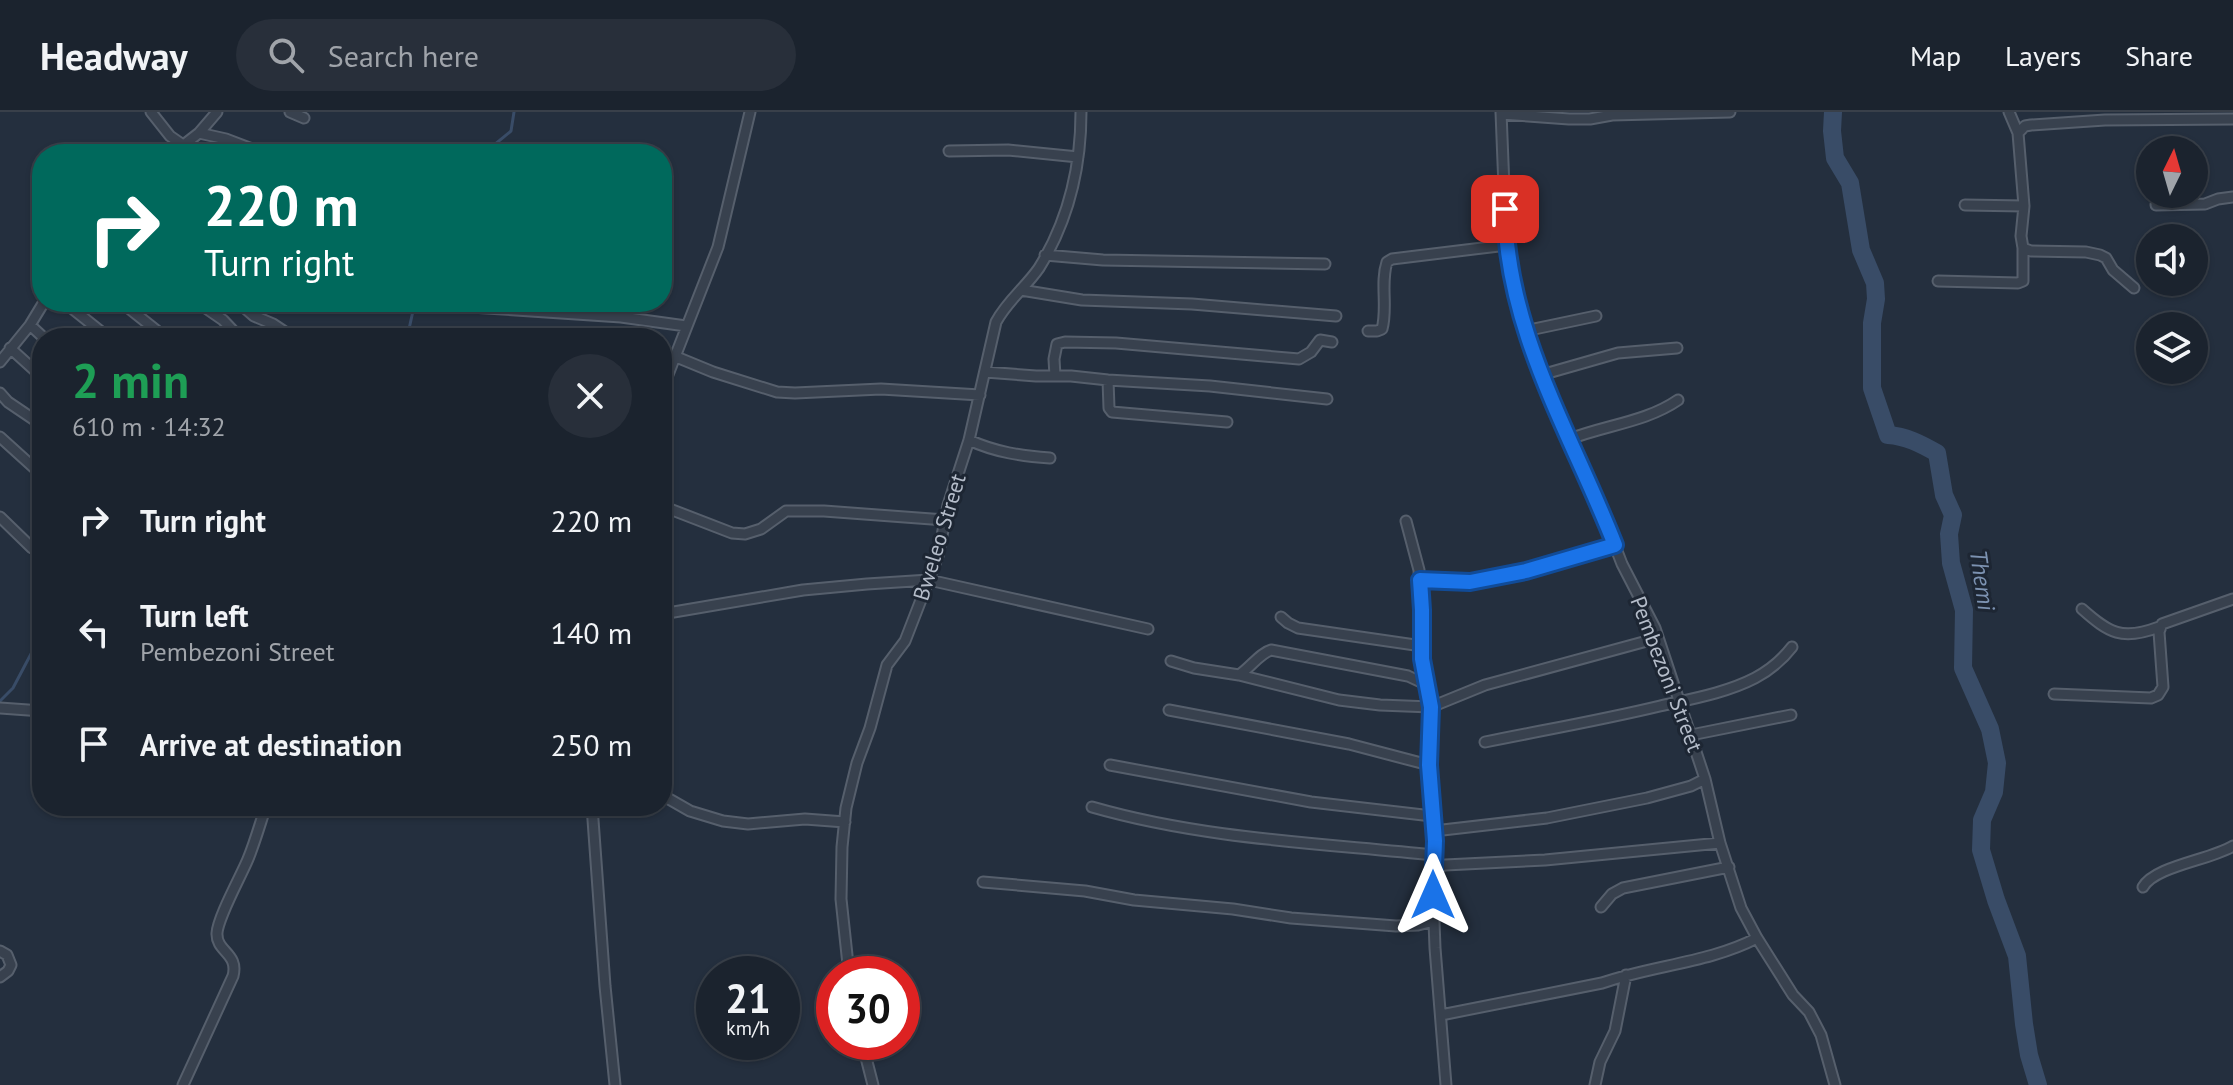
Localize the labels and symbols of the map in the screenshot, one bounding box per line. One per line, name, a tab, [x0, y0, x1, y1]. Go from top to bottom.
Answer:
north arrow	[2136, 136, 2208, 208]
pin	[1471, 175, 1539, 243]
street label: Bweleo Street	[906, 470, 972, 604]
water label: Themi	[1963, 548, 2002, 613]
street label: Pembezoni Street	[1624, 592, 1710, 756]
position arrow	[1391, 853, 1475, 937]
speed limit sign: 30	[816, 956, 920, 1060]

